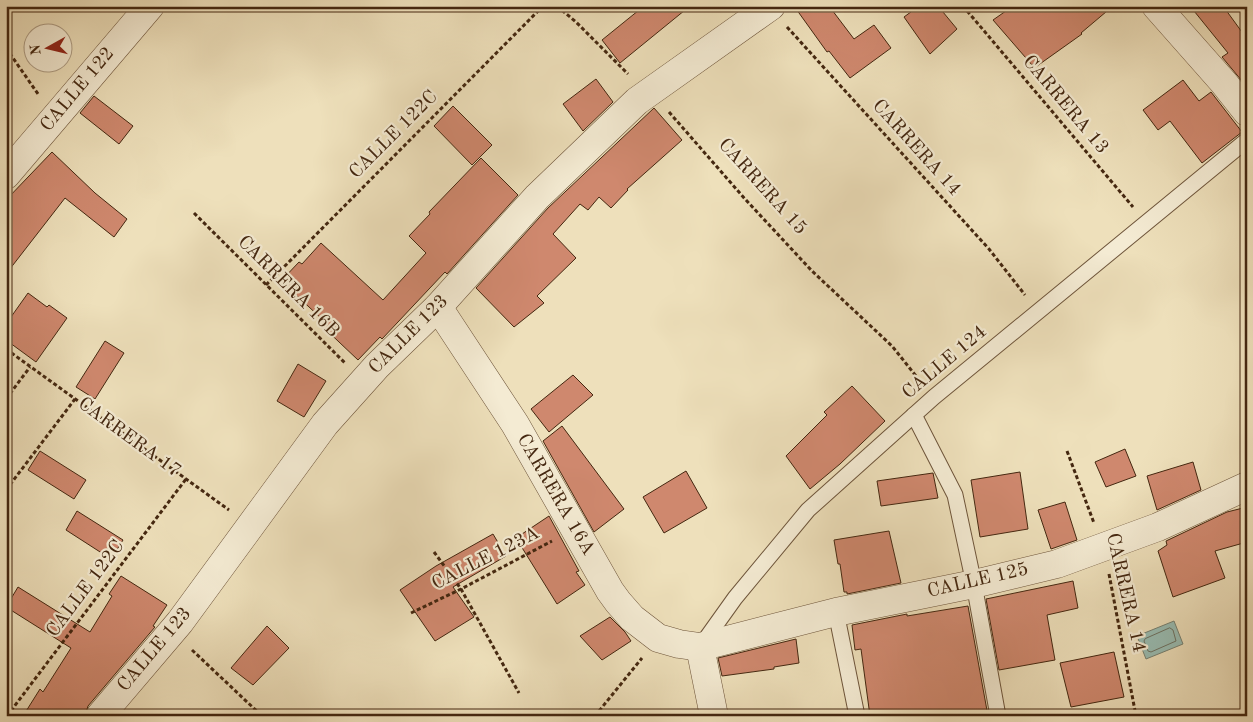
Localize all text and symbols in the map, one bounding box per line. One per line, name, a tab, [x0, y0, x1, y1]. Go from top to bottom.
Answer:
north arrow	[22, 22, 72, 72]
text: N	[28, 43, 44, 56]
street label: CALLE 122	[38, 44, 118, 136]
street label: CARRERA 13	[1018, 52, 1112, 158]
street label: CALLE 122C	[346, 87, 442, 183]
street label: CARRERA 14	[868, 96, 964, 200]
street label: CARRERA 15	[714, 135, 810, 239]
street label: CARRERA 16B	[233, 232, 343, 342]
street label: CALLE 123	[366, 292, 452, 378]
street label: CALLE 124	[899, 323, 991, 403]
street label: CARRERA 17	[74, 394, 184, 482]
street label: CARRERA 16A	[513, 431, 598, 559]
street label: CALLE 123A	[429, 524, 543, 594]
street label: CARRERA 14	[1102, 531, 1148, 655]
street label: CALLE 122C	[44, 537, 128, 641]
street label: CALLE 125	[926, 560, 1030, 602]
street label: CALLE 123	[115, 604, 195, 696]

